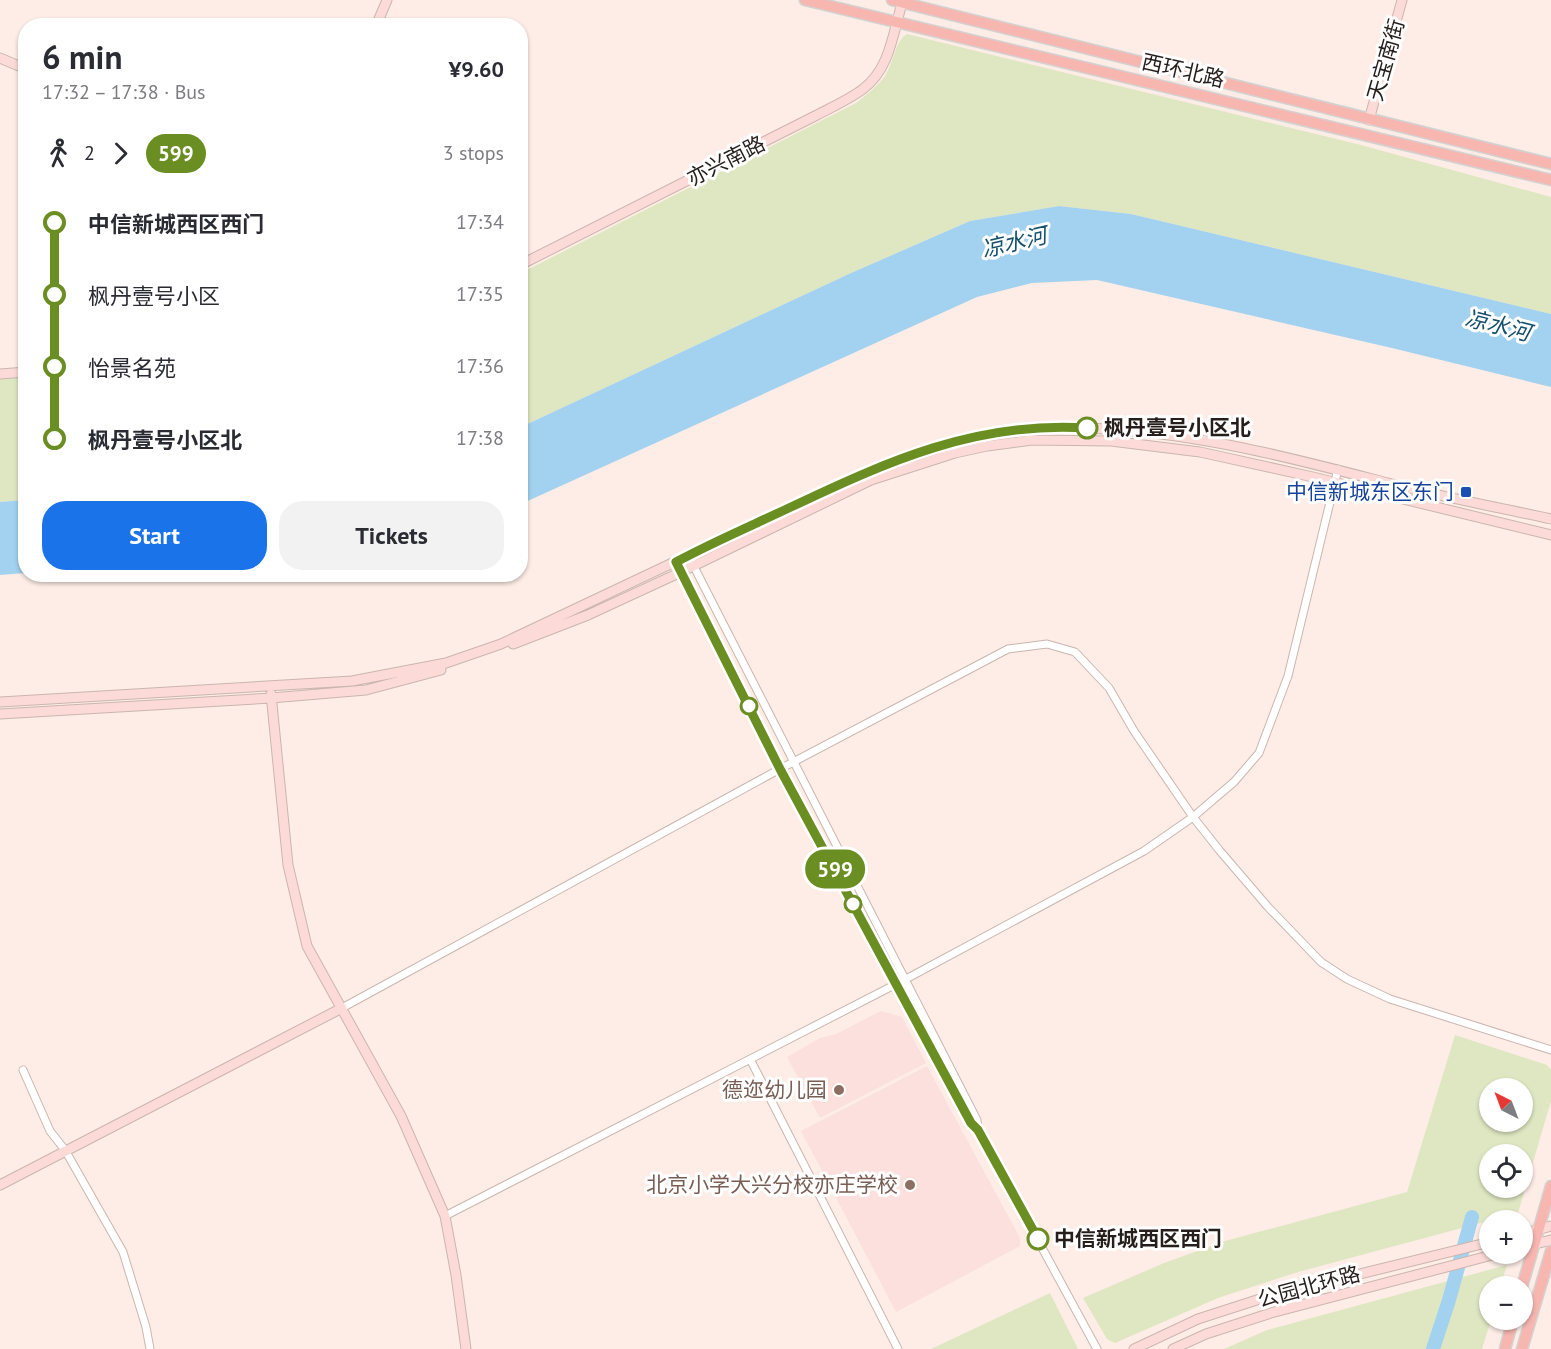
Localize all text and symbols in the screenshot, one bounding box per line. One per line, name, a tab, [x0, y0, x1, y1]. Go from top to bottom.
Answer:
street label: 天宝南街	[1361, 16, 1410, 104]
text: 6 min	[42, 35, 123, 78]
street label: 西环北路	[1139, 48, 1227, 93]
text: ¥9.60	[449, 55, 504, 83]
text: 17:32 – 17:38 · Bus	[42, 79, 206, 105]
street label: 亦兴南路	[682, 129, 769, 192]
icon: walk	[42, 137, 75, 170]
icon: forward	[104, 137, 137, 170]
text: 2	[84, 140, 95, 166]
text: 599	[158, 140, 194, 167]
text: 3 stops	[443, 140, 504, 166]
text: 17:34	[456, 209, 504, 235]
text: 中信新城西区西门	[88, 210, 264, 238]
water label: 凉水河	[979, 220, 1053, 263]
text: 17:35	[456, 281, 504, 307]
text: 枫丹壹号小区	[88, 282, 220, 310]
water label: 凉水河	[1463, 303, 1537, 348]
text: 17:36	[456, 353, 504, 379]
text: 怡景名苑	[88, 354, 176, 382]
place label: 枫丹壹号小区北	[1104, 414, 1251, 441]
marker: 枫丹壹号小区北	[1076, 417, 1098, 439]
text: 17:38	[456, 425, 504, 451]
text: 枫丹壹号小区北	[88, 426, 242, 454]
place label: 中信新城东区东门	[1286, 478, 1454, 505]
marker: 中信新城东区东门	[1459, 485, 1473, 499]
button: Start	[42, 501, 267, 570]
button: Tickets	[279, 501, 504, 570]
unlabelled marker	[740, 697, 758, 715]
line badge: 599	[800, 850, 870, 888]
text: 599	[817, 856, 853, 883]
unlabelled marker	[844, 895, 862, 913]
place label: 德迩幼儿园	[722, 1076, 827, 1103]
north arrow	[1479, 1078, 1533, 1132]
map controls	[1479, 1078, 1533, 1330]
marker: 德迩幼儿园	[832, 1083, 846, 1097]
button: locate	[1479, 1144, 1533, 1198]
place label: 北京小学大兴分校亦庄学校	[646, 1171, 898, 1198]
marker: 北京小学大兴分校亦庄学校	[903, 1178, 917, 1192]
button: +	[1479, 1210, 1533, 1264]
place label: 中信新城西区西门	[1054, 1225, 1222, 1252]
marker: 中信新城西区西门	[1027, 1228, 1049, 1250]
street label: 公园北环路	[1255, 1260, 1363, 1313]
button: −	[1479, 1276, 1533, 1330]

